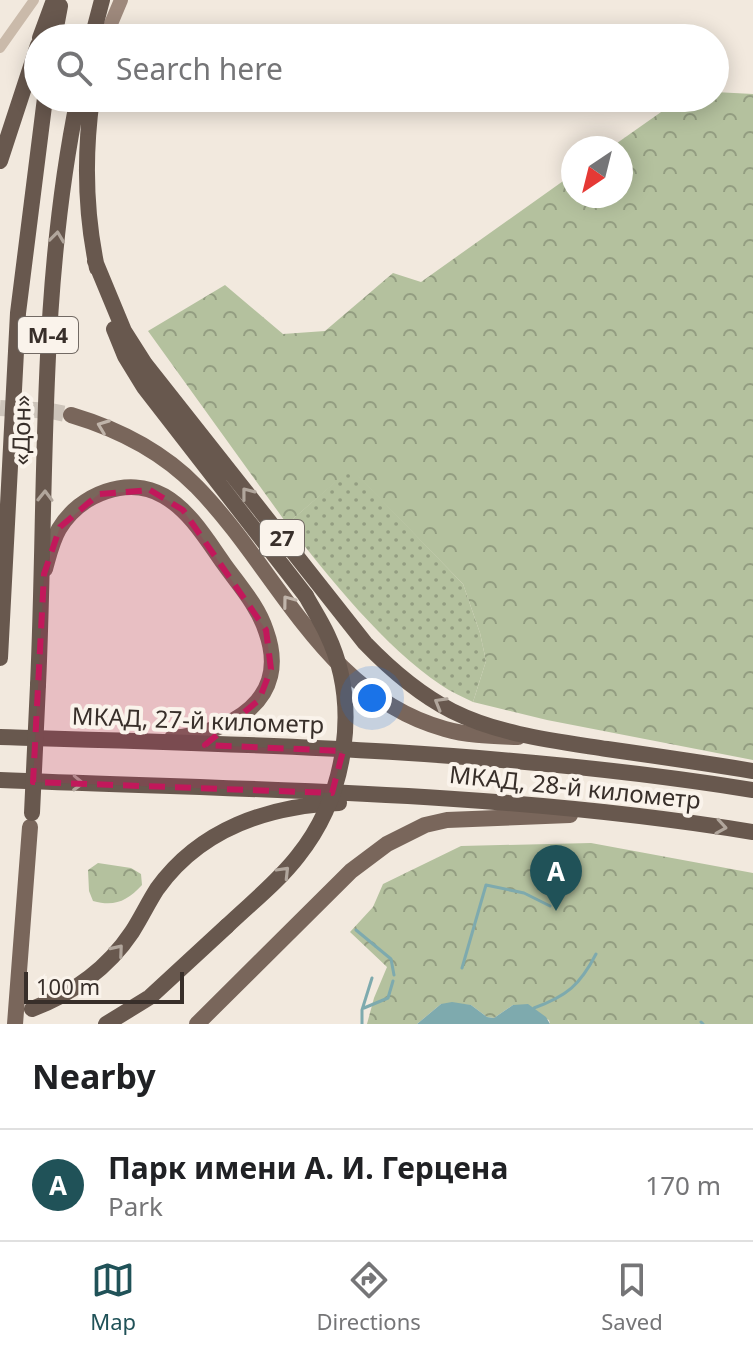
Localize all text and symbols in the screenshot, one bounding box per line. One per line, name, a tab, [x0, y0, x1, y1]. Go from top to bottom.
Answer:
search box	[24, 24, 729, 112]
icon: search	[52, 46, 96, 90]
text: Search here	[116, 48, 283, 89]
north arrow	[561, 136, 633, 208]
one-way arrow	[49, 230, 66, 243]
road number: М-4	[18, 317, 78, 353]
street label: «Дон»	[3, 394, 38, 466]
one-way arrow	[97, 419, 111, 436]
one-way arrow	[242, 487, 256, 502]
one-way arrow	[36, 489, 54, 502]
road number: 27	[260, 520, 304, 556]
one-way arrow	[284, 596, 298, 610]
your location	[352, 678, 392, 718]
one-way arrow	[434, 697, 449, 713]
street label: МКАД, 27-й километр	[71, 699, 325, 740]
street label: МКАД, 28-й километр	[448, 757, 702, 816]
one-way arrow	[72, 775, 85, 792]
one-way arrow	[714, 818, 728, 835]
pin: A	[530, 845, 582, 911]
one-way arrow	[274, 867, 289, 881]
one-way arrow	[108, 945, 123, 959]
scale bar	[24, 968, 184, 1004]
text: 100 m	[36, 971, 100, 1001]
text: Nearby	[32, 1053, 156, 1099]
text: Парк имени А. И. Герцена	[108, 1147, 508, 1188]
text: A	[49, 1167, 67, 1203]
text: 170 m	[645, 1167, 721, 1203]
text: Park	[108, 1188, 163, 1224]
tab: Map	[90, 1258, 136, 1336]
tab: Directions	[316, 1258, 421, 1336]
tab: Saved	[601, 1258, 663, 1336]

